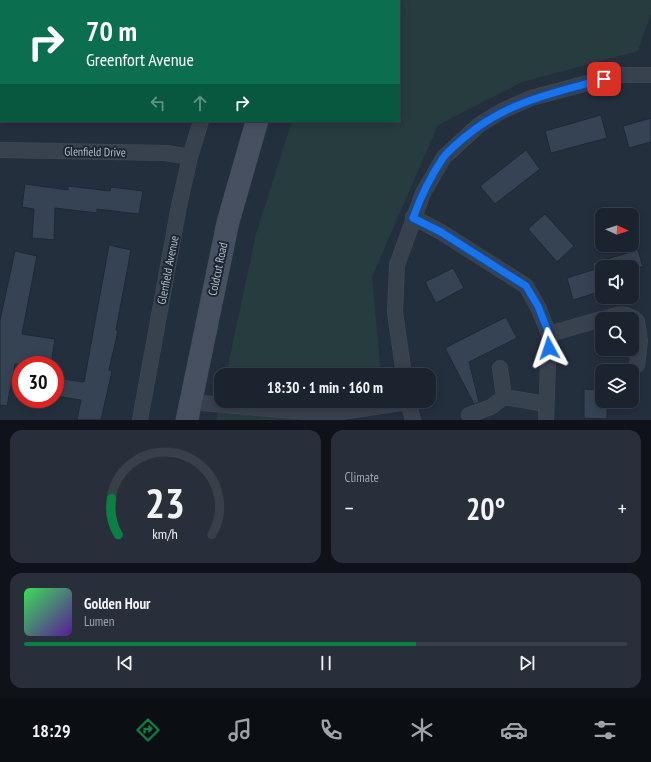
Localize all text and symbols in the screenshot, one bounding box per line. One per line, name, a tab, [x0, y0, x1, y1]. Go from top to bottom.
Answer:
text: 70 m	[86, 12, 137, 49]
icon: right	[20, 16, 72, 68]
text: Greenfort Avenue	[86, 48, 194, 71]
pin	[587, 62, 621, 96]
icon: arrive	[593, 68, 615, 90]
icon: left	[147, 92, 169, 114]
icon: ahead	[189, 92, 211, 114]
icon: right	[231, 92, 253, 114]
street label: Glenfield Drive	[64, 143, 126, 160]
north arrow	[595, 208, 639, 252]
map controls	[595, 208, 639, 408]
street label: Glenfield Avenue	[153, 234, 182, 306]
street label: Coldcut Road	[205, 241, 230, 297]
button: sound	[595, 260, 639, 304]
button: search	[595, 312, 639, 356]
position arrow	[528, 327, 570, 369]
speed limit sign: 30	[12, 356, 64, 408]
button: layers	[595, 364, 639, 408]
text: 18:30 · 1 min · 160 m	[267, 378, 383, 397]
text: Climate	[345, 469, 379, 486]
text: 23	[145, 475, 185, 528]
text: 20°	[466, 489, 506, 528]
text: −	[345, 494, 354, 522]
text: +	[618, 494, 627, 522]
text: km/h	[153, 523, 178, 542]
text: Golden Hour	[84, 594, 151, 613]
text: Lumen	[84, 613, 114, 630]
icon: previous	[114, 652, 136, 674]
icon: pause	[315, 652, 337, 674]
icon: next	[516, 652, 538, 674]
icon: directions	[134, 716, 162, 744]
icon: music	[226, 716, 254, 744]
icon: phone	[317, 716, 345, 744]
icon: climate	[408, 716, 436, 744]
icon: car	[500, 716, 528, 744]
icon: filters	[591, 716, 619, 744]
text: 18:29	[32, 719, 71, 742]

